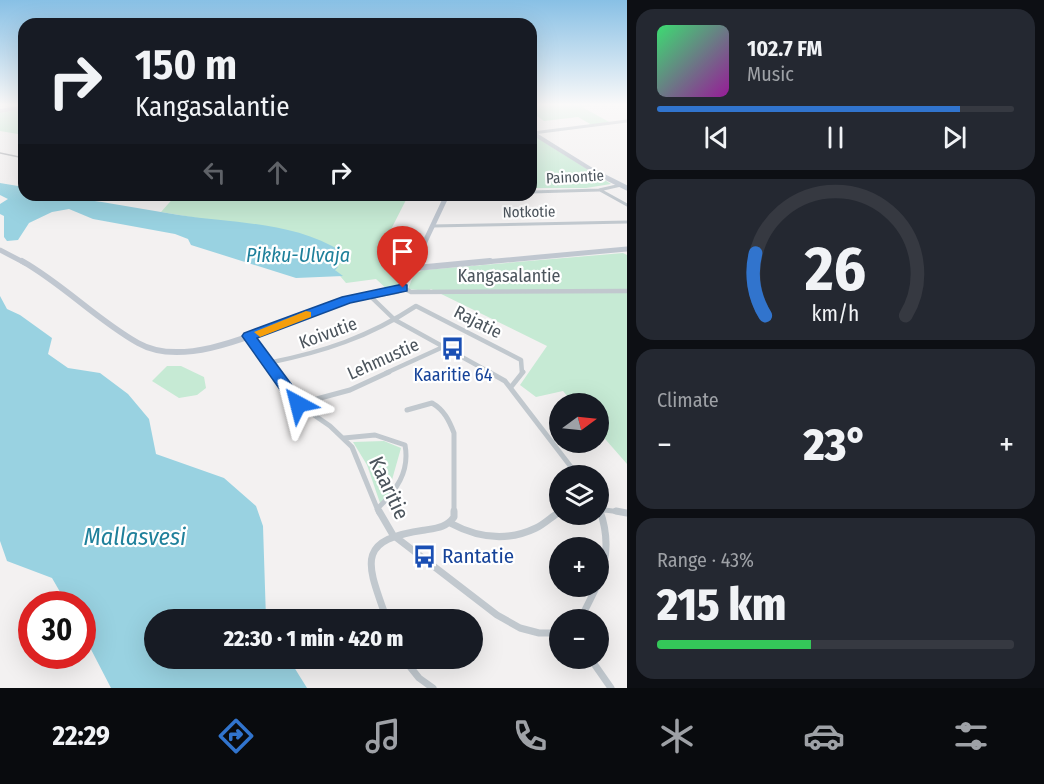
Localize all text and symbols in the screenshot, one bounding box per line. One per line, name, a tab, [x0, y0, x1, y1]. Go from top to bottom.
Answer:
text: 102.7 FM	[747, 35, 822, 62]
text: 150 m	[135, 40, 237, 90]
icon: right	[36, 42, 114, 120]
text: Music	[747, 62, 794, 86]
text: Kangasalantie	[135, 91, 290, 123]
icon: previous	[700, 121, 733, 154]
icon: pause	[819, 121, 852, 154]
icon: next	[938, 121, 971, 154]
icon: left	[198, 156, 231, 189]
icon: ahead	[261, 156, 294, 189]
icon: right	[324, 156, 357, 189]
street label: Painontie	[546, 166, 604, 188]
street label: Notkotie	[502, 203, 556, 221]
pin	[377, 226, 428, 288]
text: 26	[804, 232, 866, 307]
icon: arrive	[386, 235, 419, 268]
water label: Pikku-Ulvaja	[246, 243, 350, 267]
street label: Kangasalantie	[458, 265, 561, 287]
street label: Rajatie	[450, 301, 506, 343]
text: km/h	[812, 302, 859, 328]
street label: Koivutie	[296, 312, 360, 354]
street label: Lehmustie	[344, 333, 422, 385]
bus stop icon: Kaaritie 64	[440, 336, 466, 362]
place label: Kaaritie 64	[414, 364, 493, 386]
position arrow	[266, 372, 330, 436]
text: Climate	[657, 388, 719, 412]
north arrow	[549, 393, 609, 453]
map controls	[549, 393, 609, 669]
text: 23°	[804, 418, 867, 472]
text: −	[657, 425, 672, 465]
text: +	[999, 425, 1014, 465]
street label: Kaaritie	[363, 452, 415, 524]
button: layers	[549, 465, 609, 525]
water label: Mallasvesi	[84, 523, 186, 551]
button: +	[549, 537, 609, 597]
bus stop icon: Rantatie	[411, 543, 437, 569]
place label: Rantatie	[442, 543, 514, 569]
text: Range · 43%	[657, 548, 754, 572]
text: 215 km	[657, 578, 786, 632]
speed limit sign: 30	[18, 591, 96, 669]
button: −	[549, 609, 609, 669]
text: 22:30 · 1 min · 420 m	[224, 625, 403, 652]
icon: directions	[215, 715, 257, 757]
icon: music	[362, 715, 404, 757]
icon: phone	[509, 715, 551, 757]
icon: climate	[656, 715, 698, 757]
icon: car	[803, 715, 845, 757]
icon: filters	[950, 715, 992, 757]
text: 22:29	[52, 720, 110, 752]

